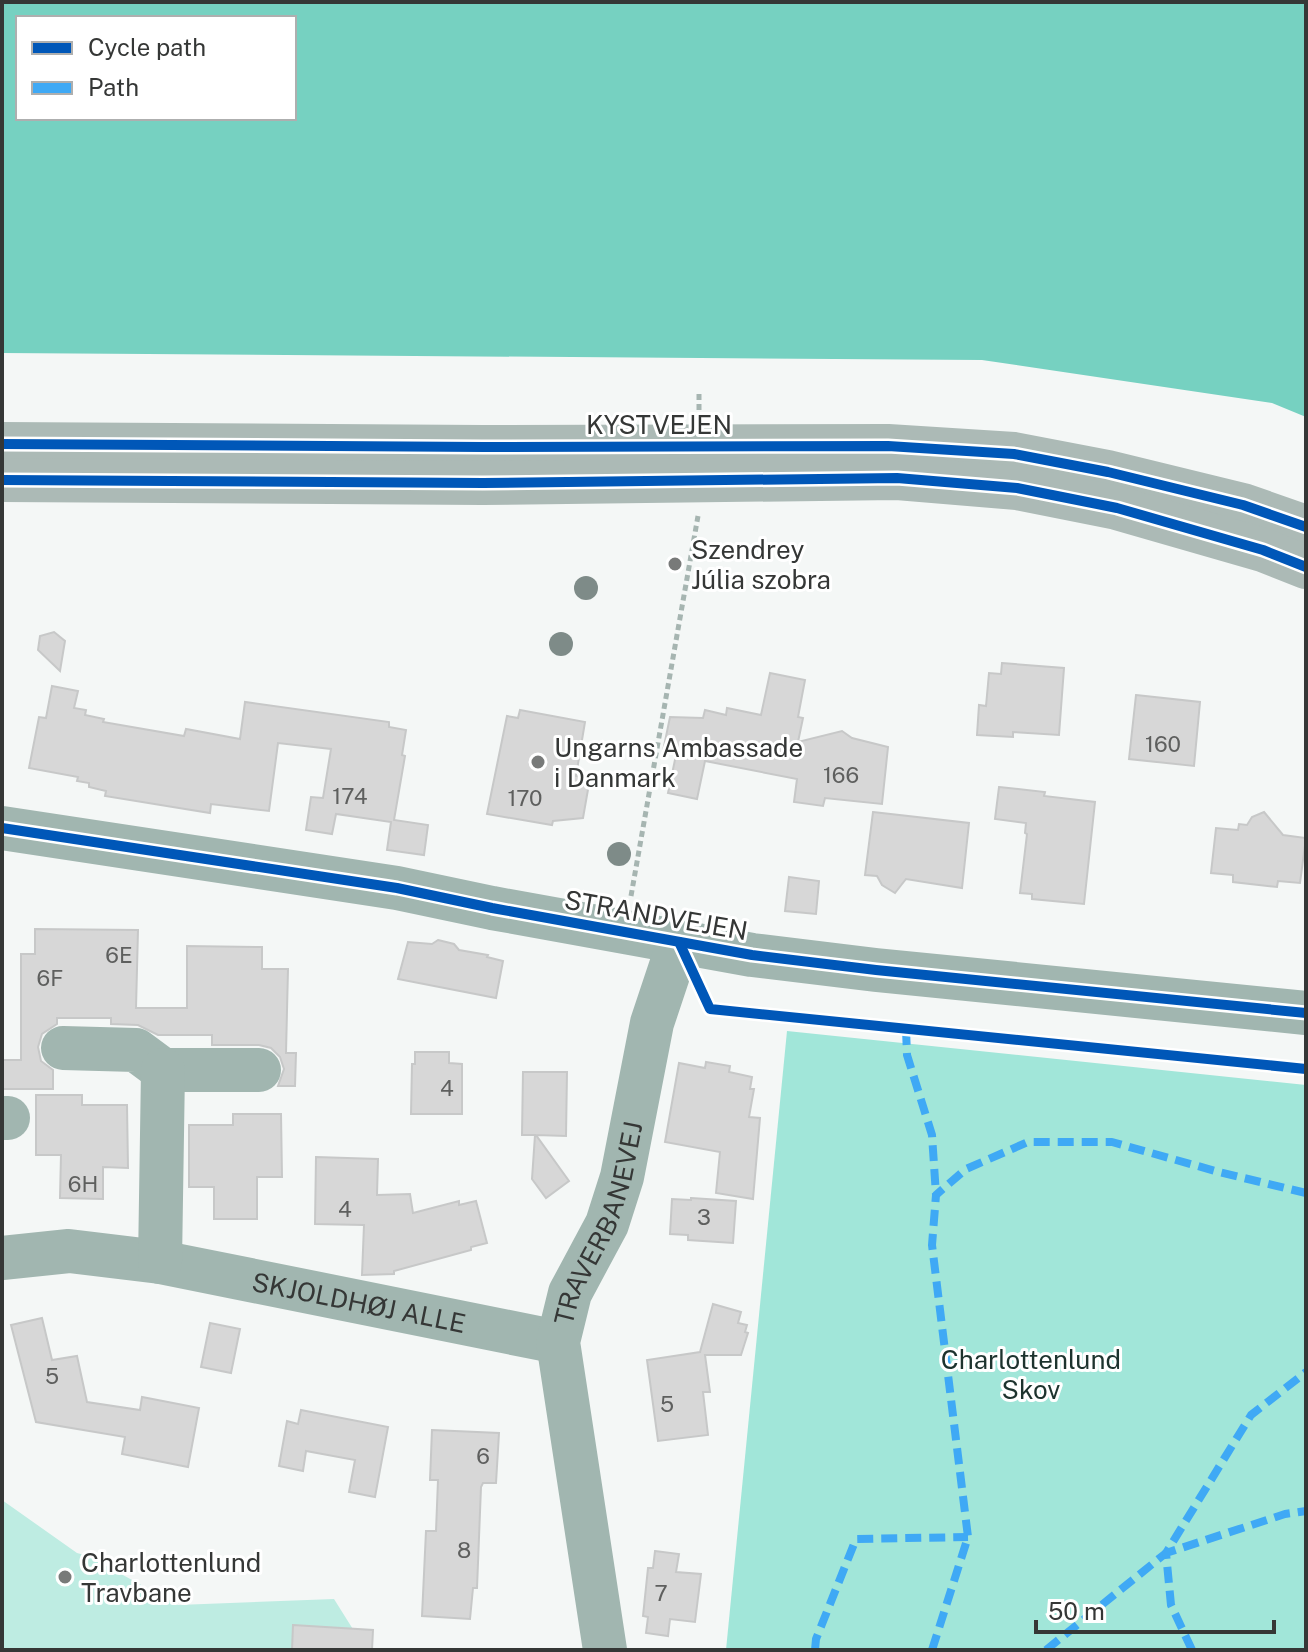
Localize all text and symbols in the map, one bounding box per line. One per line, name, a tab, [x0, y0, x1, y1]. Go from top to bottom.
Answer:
legend	[16, 16, 296, 120]
text: Cycle path	[88, 33, 206, 61]
text: Path	[88, 73, 139, 101]
street label: KYSTVEJEN	[586, 409, 732, 440]
place label: Szendrey Júlia szobra	[691, 534, 831, 595]
marker: Szendrey Júlia szobra	[666, 555, 684, 573]
house number: 160	[1145, 731, 1181, 757]
place label: Ungarns Ambassade i Danmark	[554, 732, 803, 793]
marker: Ungarns Ambassade i Danmark	[529, 753, 547, 771]
house number: 166	[823, 762, 859, 788]
house number: 174	[332, 783, 368, 809]
house number: 170	[507, 785, 543, 811]
street label: STRANDVEJEN	[562, 884, 750, 946]
house number: 6E	[105, 942, 133, 968]
house number: 6F	[37, 965, 63, 991]
house number: 4	[440, 1075, 454, 1101]
street label: TRAVERBANEVEJ	[547, 1119, 648, 1328]
house number: 6H	[68, 1171, 98, 1197]
house number: 4	[338, 1196, 352, 1222]
house number: 3	[697, 1204, 711, 1230]
street label: SKJOLDHØJ ALLE	[249, 1265, 469, 1339]
park label: Charlottenlund Skov	[941, 1344, 1121, 1405]
house number: 5	[45, 1363, 59, 1389]
house number: 5	[660, 1391, 674, 1417]
house number: 6	[476, 1443, 490, 1469]
house number: 8	[457, 1537, 471, 1563]
place label: Charlottenlund Travbane	[81, 1547, 261, 1608]
marker: Charlottenlund Travbane	[56, 1568, 74, 1586]
house number: 7	[654, 1580, 668, 1606]
scale bar	[1036, 1584, 1274, 1634]
text: 50 m	[1048, 1597, 1105, 1625]

